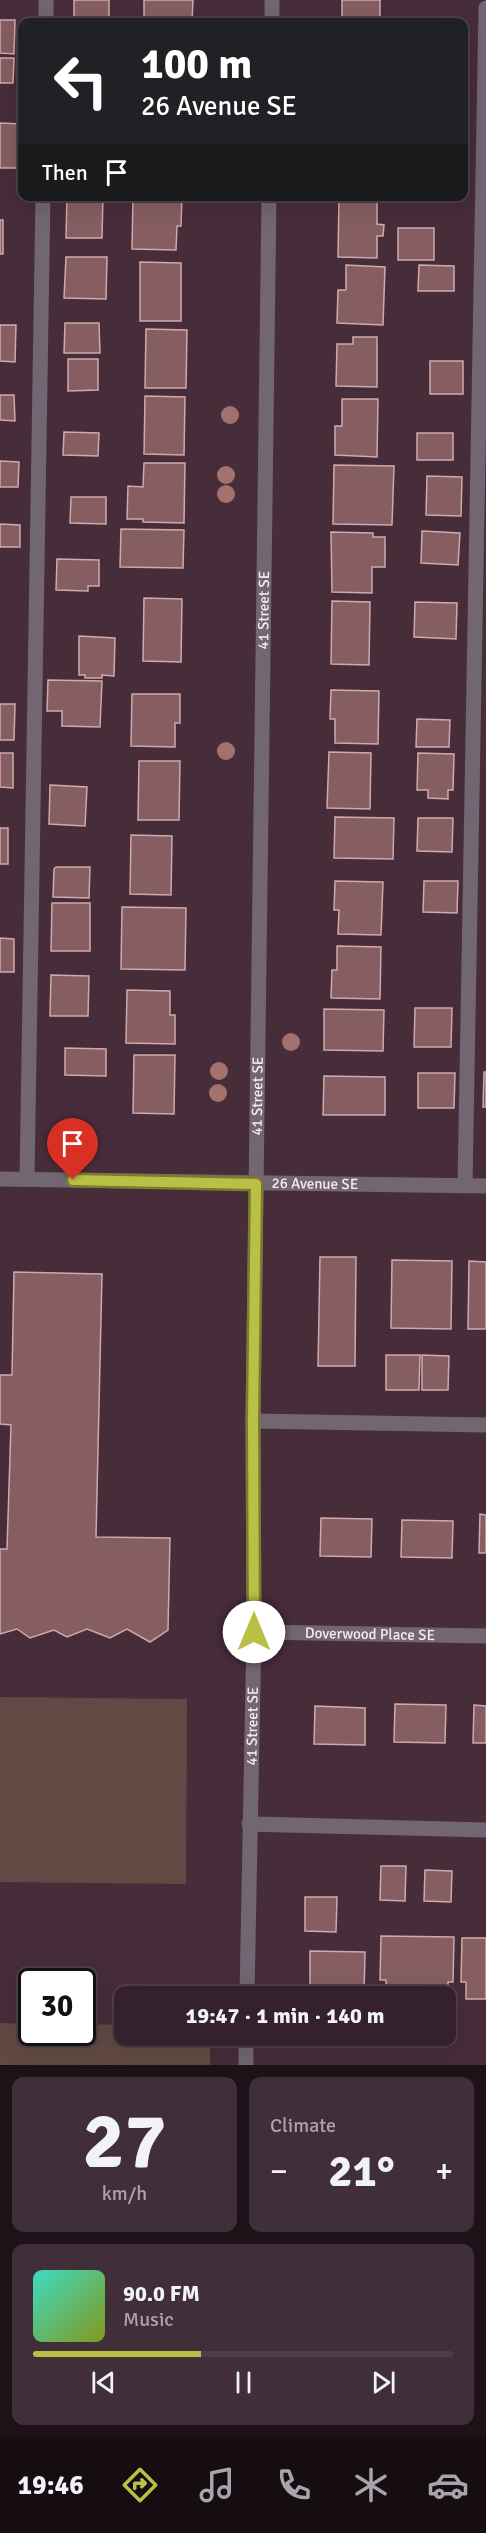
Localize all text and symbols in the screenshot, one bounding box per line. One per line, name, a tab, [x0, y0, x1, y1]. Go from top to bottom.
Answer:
text: 100 m	[141, 39, 252, 90]
icon: left	[42, 42, 120, 120]
text: 26 Avenue SE	[141, 90, 297, 123]
icon: arrive	[100, 156, 133, 189]
text: Then	[42, 159, 88, 186]
street label: 41 Street SE	[254, 571, 273, 650]
street label: 41 Street SE	[248, 1057, 267, 1136]
pin	[47, 1118, 98, 1180]
icon: arrive	[56, 1127, 89, 1160]
street label: 26 Avenue SE	[272, 1174, 358, 1193]
position arrow	[222, 1600, 286, 1664]
street label: Doverwood Place SE	[305, 1624, 435, 1644]
street label: 41 Street SE	[242, 1686, 262, 1766]
speed limit sign: 30	[18, 1968, 96, 2046]
text: 19:47 · 1 min · 140 m	[185, 2002, 385, 2029]
text: 27	[82, 2094, 167, 2190]
text: Climate	[270, 2113, 336, 2138]
text: 21°	[328, 2144, 395, 2199]
text: −	[270, 2151, 288, 2192]
text: +	[435, 2151, 453, 2192]
text: km/h	[102, 2181, 147, 2206]
text: 90.0 FM	[123, 2280, 200, 2307]
text: Music	[123, 2307, 174, 2332]
icon: previous	[87, 2366, 120, 2399]
icon: pause	[227, 2366, 260, 2399]
icon: next	[367, 2366, 400, 2399]
icon: directions	[119, 2464, 161, 2506]
icon: music	[196, 2464, 238, 2506]
icon: phone	[273, 2464, 315, 2506]
icon: climate	[350, 2464, 392, 2506]
icon: car	[427, 2464, 469, 2506]
text: 19:46	[17, 2469, 84, 2502]

